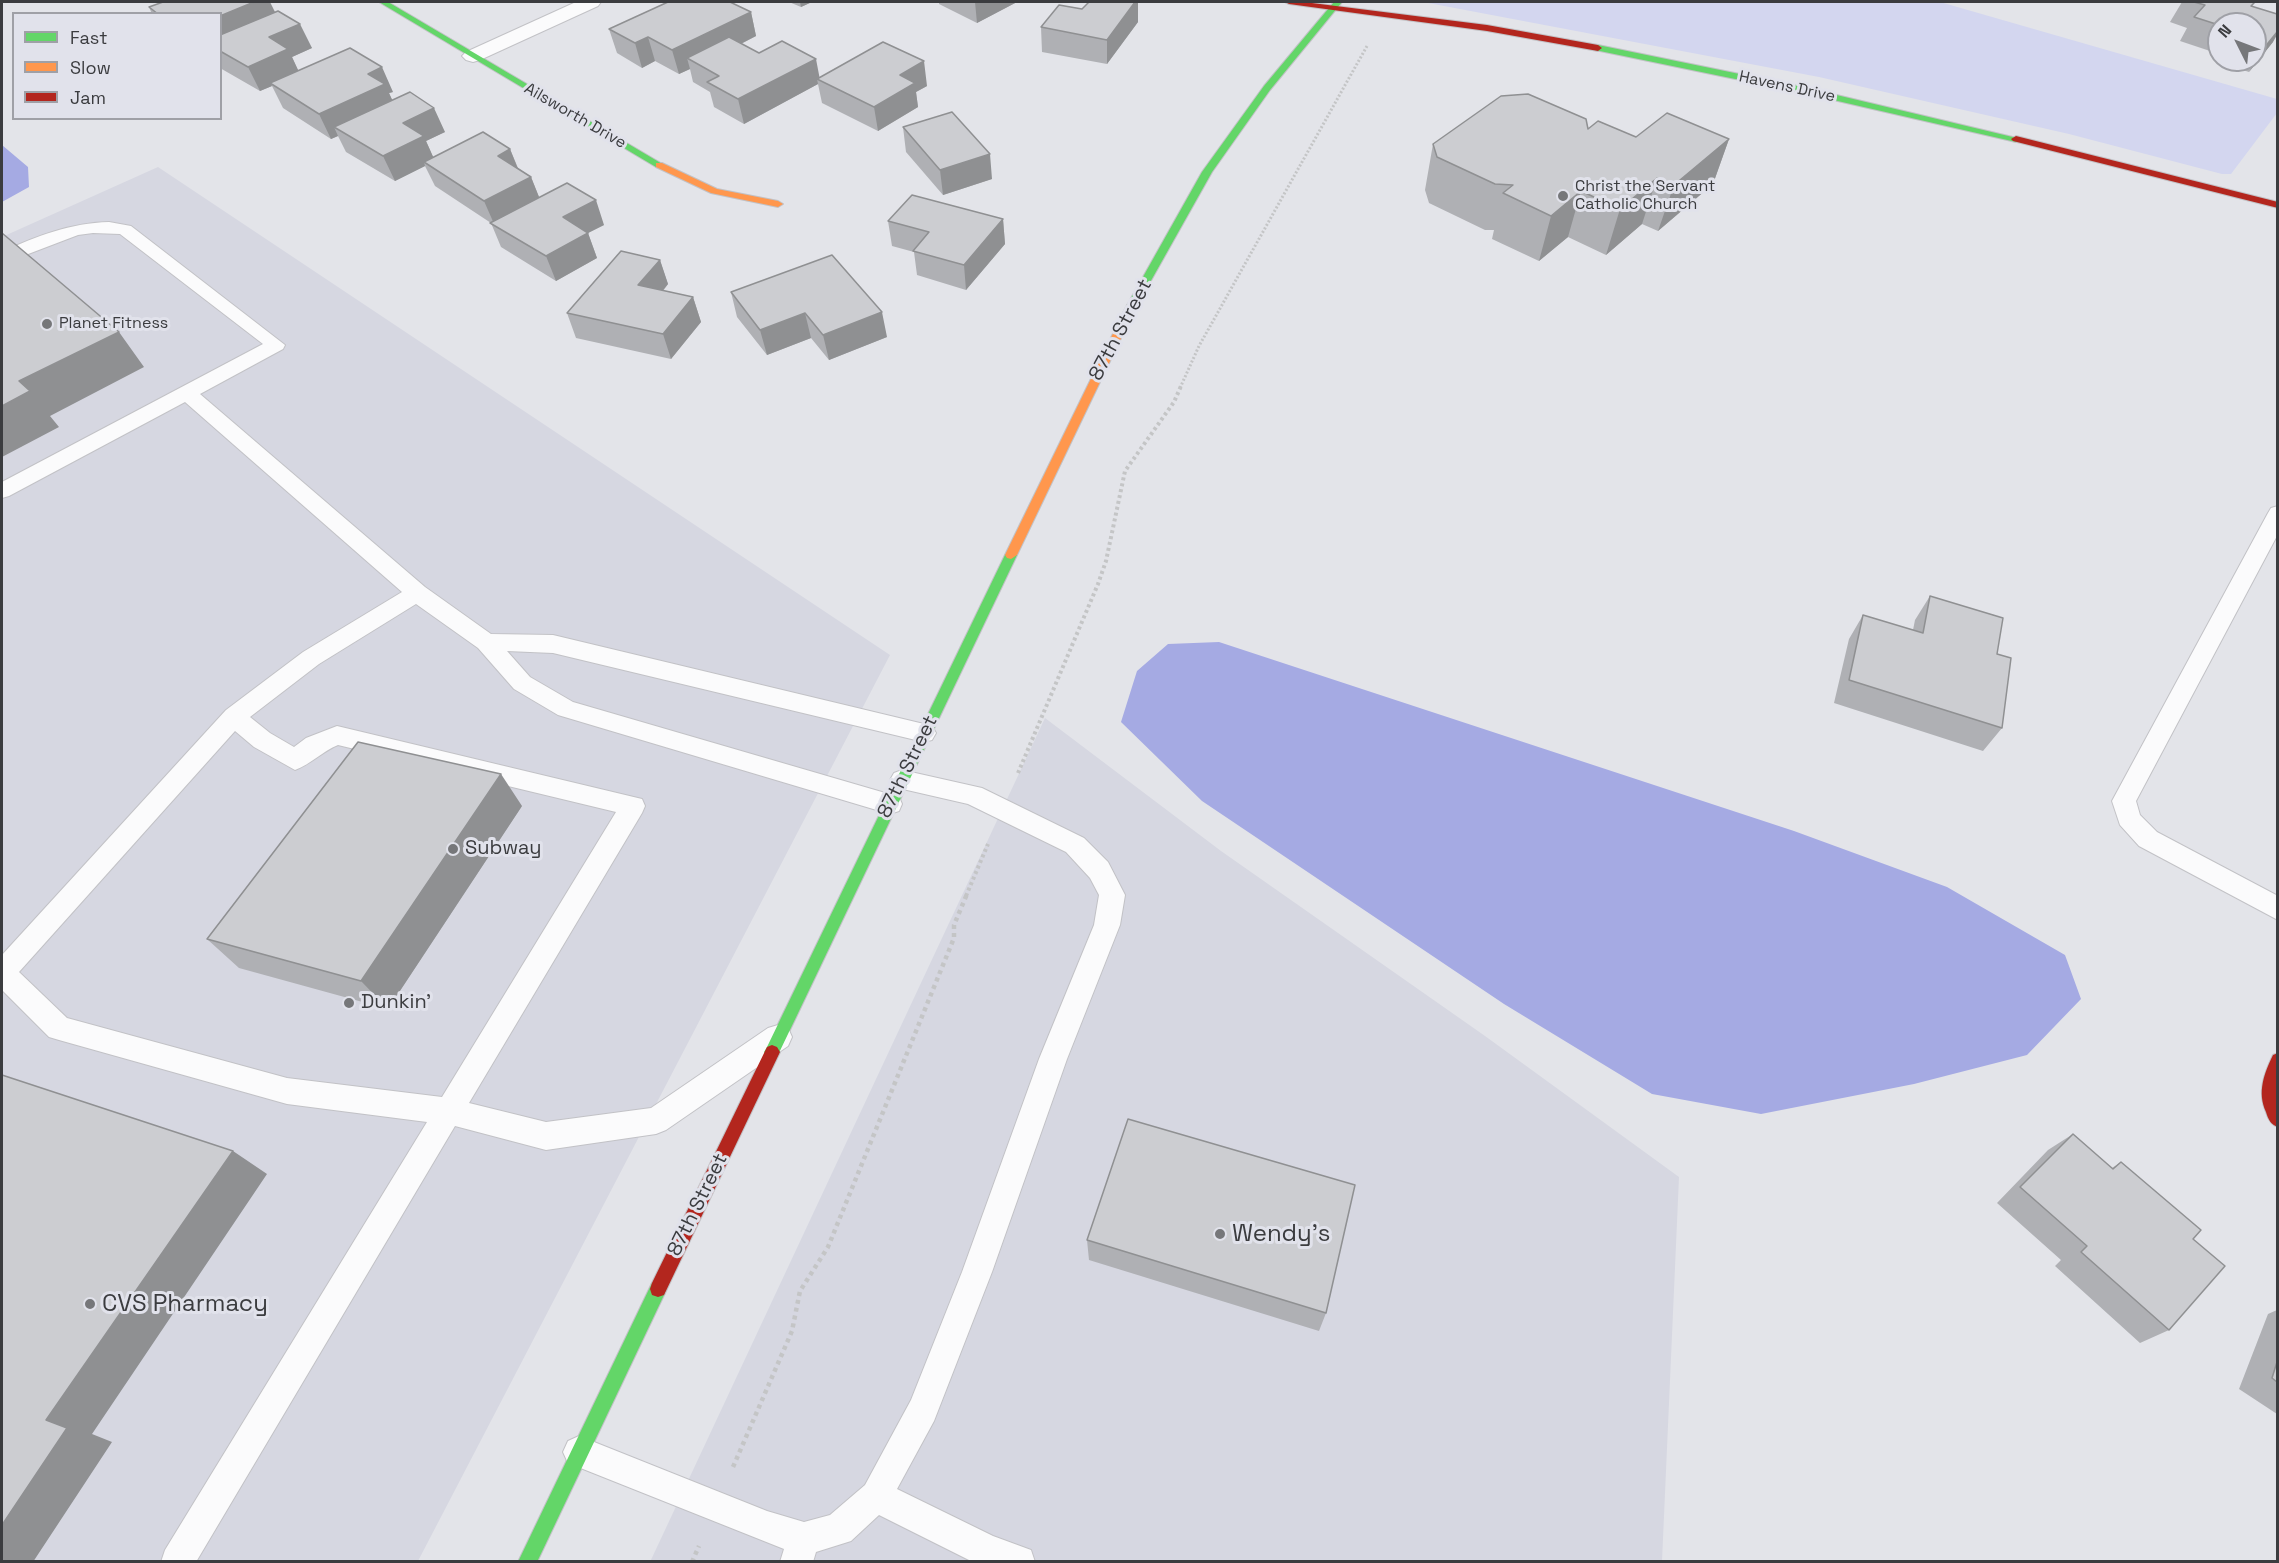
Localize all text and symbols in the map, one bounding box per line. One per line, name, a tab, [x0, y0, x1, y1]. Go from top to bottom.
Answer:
legend	[12, 12, 222, 120]
north arrow	[2207, 12, 2267, 72]
text: N	[2213, 20, 2236, 42]
text: Fast	[70, 26, 107, 49]
text: Slow	[70, 56, 111, 79]
street label: Havens Drive	[1737, 67, 1837, 107]
street label: Ailsworth Drive	[521, 79, 629, 153]
text: Jam	[70, 86, 106, 109]
place label: Christ the Servant Catholic Church	[1575, 177, 1715, 215]
marker: Christ the Servant Catholic Church	[1556, 189, 1570, 203]
street label: 87th Street	[1084, 275, 1158, 385]
place label: Planet Fitness	[59, 314, 168, 334]
marker: Planet Fitness	[40, 317, 54, 331]
street label: 87th Street	[873, 712, 943, 822]
place label: Subway	[465, 837, 542, 861]
marker: Subway	[446, 842, 460, 856]
place label: Dunkin'	[361, 991, 431, 1015]
marker: Dunkin'	[342, 996, 356, 1010]
street label: 87th Street	[663, 1150, 733, 1260]
place label: Wendy's	[1232, 1220, 1330, 1248]
marker: Wendy's	[1213, 1227, 1227, 1241]
place label: CVS Pharmacy	[102, 1290, 268, 1318]
marker: CVS Pharmacy	[83, 1297, 97, 1311]

